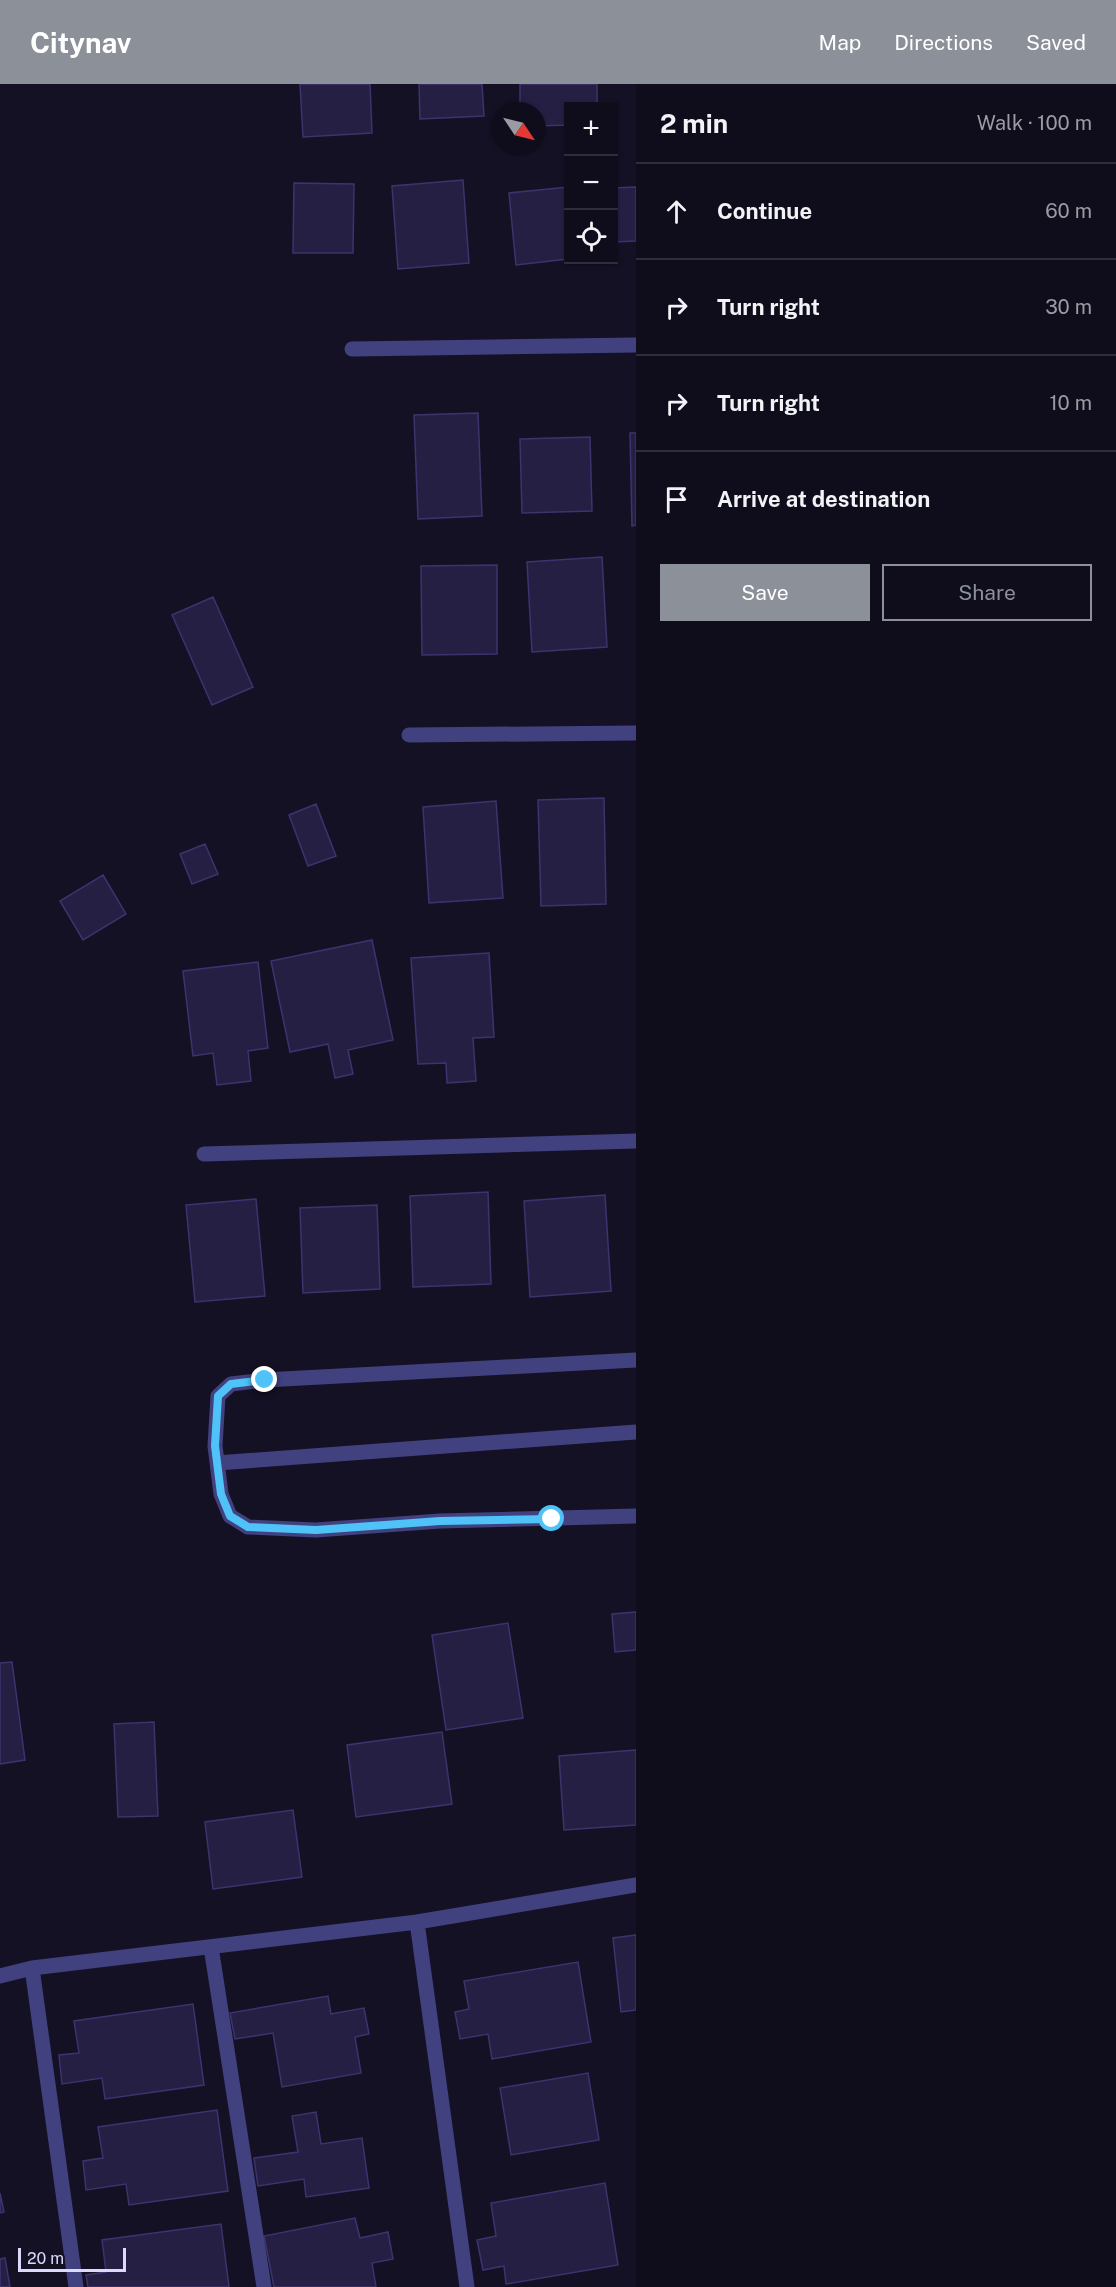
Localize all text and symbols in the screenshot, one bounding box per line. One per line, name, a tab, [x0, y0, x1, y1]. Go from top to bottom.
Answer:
text: Citynav	[30, 26, 131, 59]
text: Map	[819, 30, 861, 55]
text: Directions	[894, 30, 993, 55]
text: Saved	[1026, 30, 1086, 55]
north arrow	[492, 102, 546, 156]
map controls	[564, 102, 618, 264]
button: +	[564, 102, 618, 156]
text: 2 min	[660, 108, 728, 139]
text: Walk · 100 m	[977, 111, 1092, 135]
button: −	[564, 156, 618, 210]
icon: ahead	[660, 195, 693, 228]
text: Continue	[717, 198, 812, 224]
text: 60 m	[1045, 199, 1092, 223]
button: locate	[564, 210, 618, 264]
icon: right	[660, 291, 693, 324]
text: Turn right	[717, 294, 820, 320]
text: 30 m	[1045, 295, 1092, 319]
icon: right	[660, 387, 693, 420]
text: Turn right	[717, 390, 820, 416]
text: 10 m	[1049, 391, 1092, 415]
icon: arrive	[660, 483, 693, 516]
text: Arrive at destination	[717, 486, 930, 512]
button: Save	[660, 564, 870, 621]
button: Share	[882, 564, 1092, 621]
route end	[251, 1366, 277, 1392]
route start	[538, 1505, 564, 1531]
scale bar	[18, 2245, 126, 2272]
text: 20 m	[27, 2249, 64, 2268]

